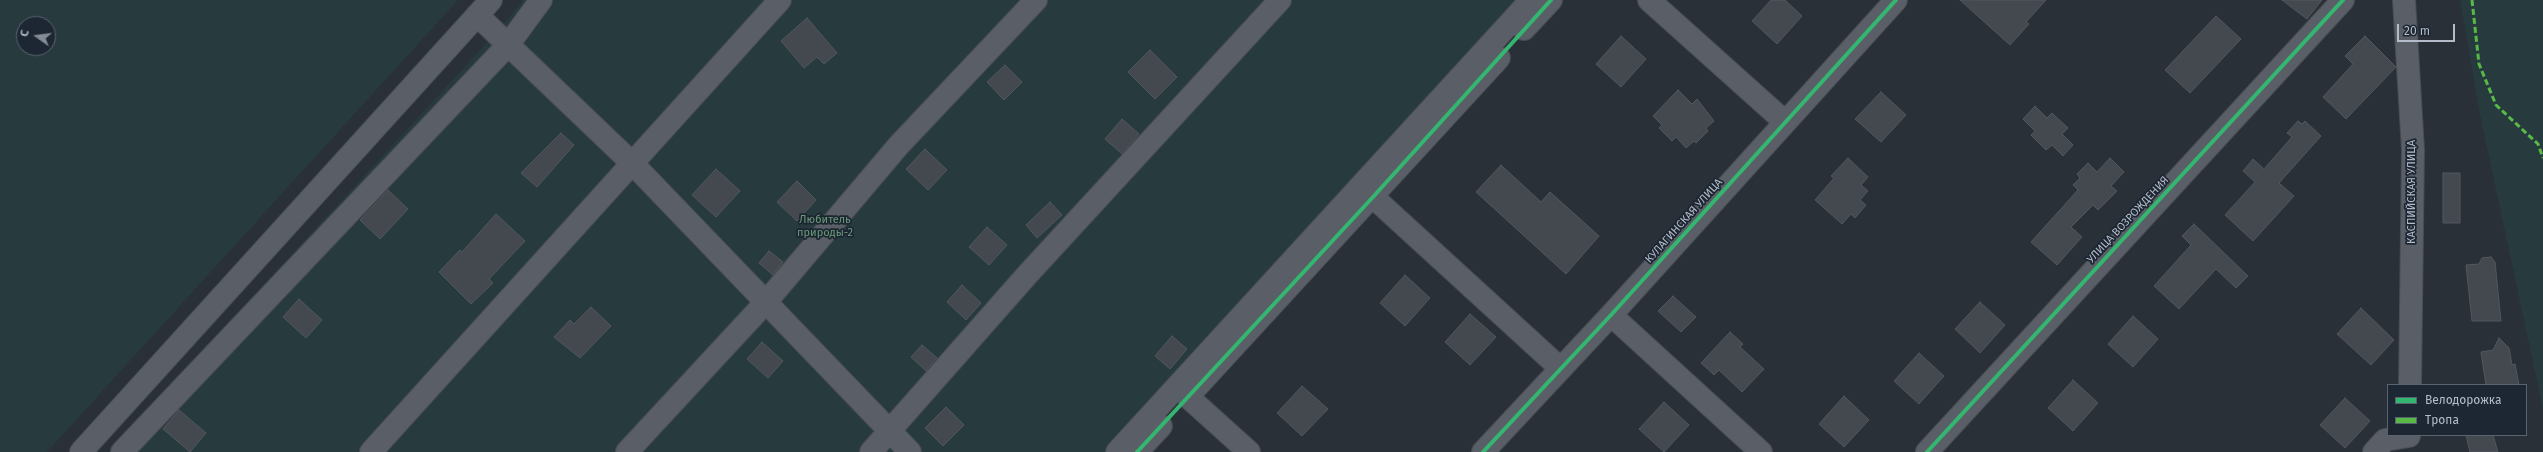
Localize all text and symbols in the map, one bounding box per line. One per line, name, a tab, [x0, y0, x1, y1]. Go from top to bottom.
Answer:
north arrow	[16, 16, 56, 56]
scale bar	[2399, 16, 2457, 42]
text: 20 m	[2404, 24, 2430, 38]
text: С	[18, 29, 32, 38]
street label: КАСПИЙСКАЯ УЛИЦА	[2405, 140, 2419, 244]
street label: УЛИЦА ВОЗРОЖДЕНИЯ	[2084, 174, 2172, 266]
street label: КУЛАГИНСКАЯ УЛИЦА	[1643, 176, 1725, 266]
park label: Любитель природы-2	[797, 213, 853, 239]
legend	[2387, 384, 2527, 436]
text: Велодорожка	[2425, 393, 2501, 407]
text: Тропа	[2425, 413, 2459, 427]

